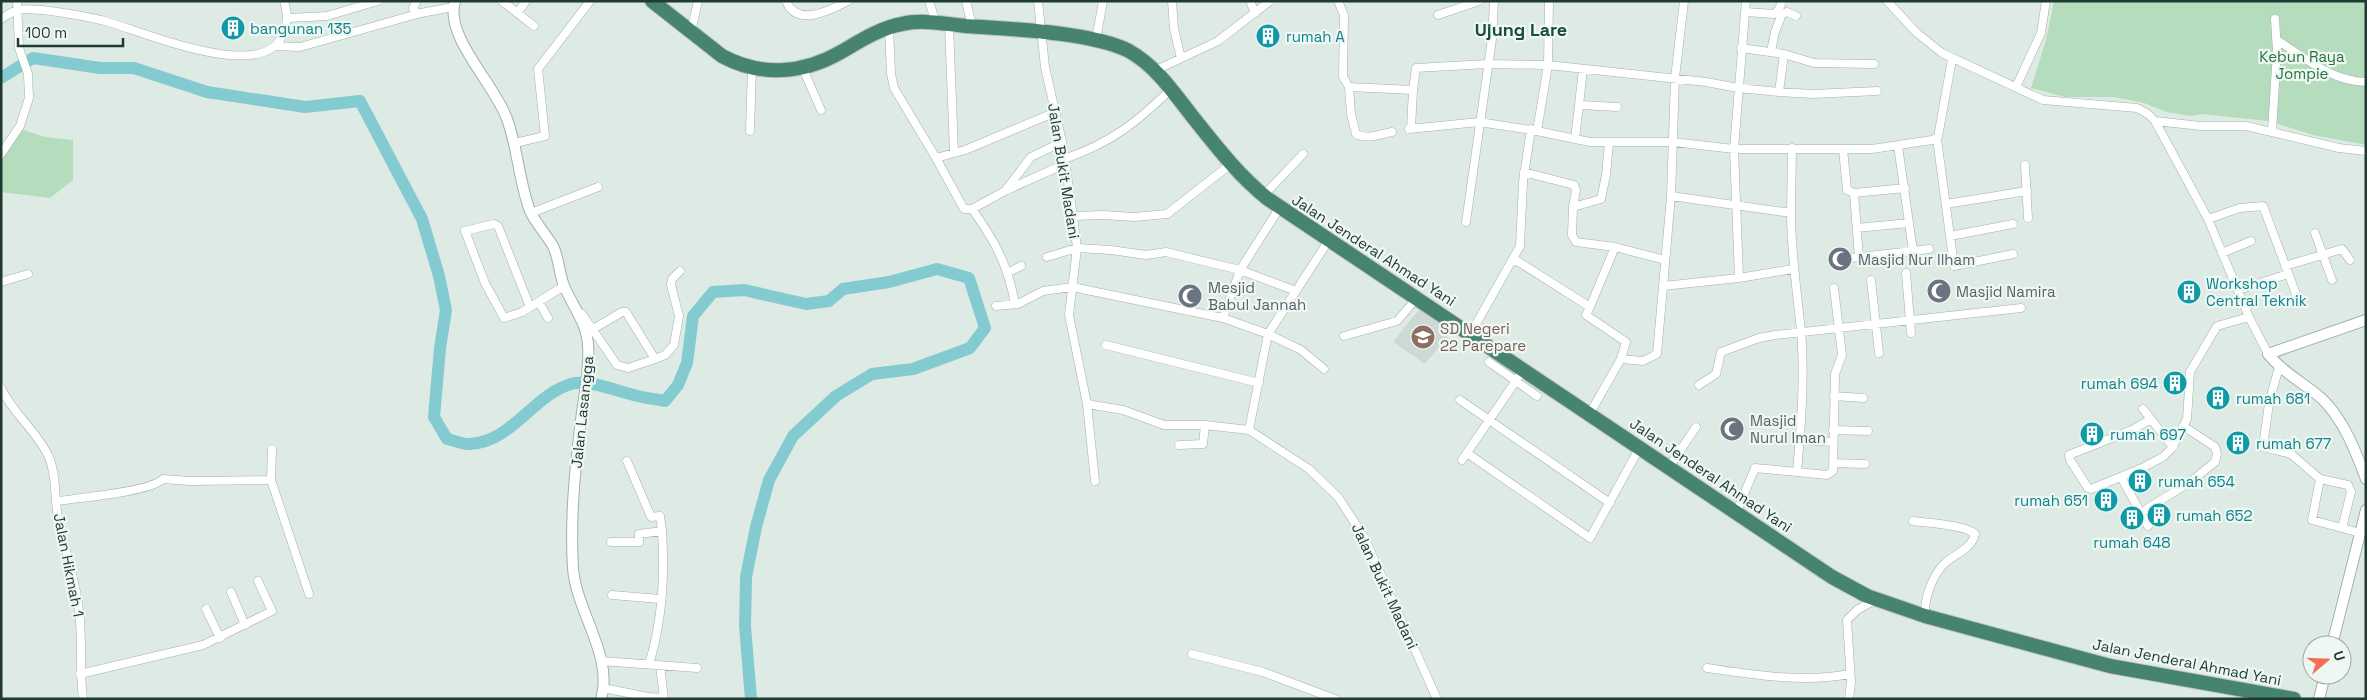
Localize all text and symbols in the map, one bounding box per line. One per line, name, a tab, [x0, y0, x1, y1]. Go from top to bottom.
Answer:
scale bar	[18, 15, 122, 47]
building icon: bangunan 135	[220, 15, 246, 41]
district label: Ujung Lare	[1475, 18, 1567, 41]
place label: bangunan 135	[250, 19, 351, 38]
text: 100 m	[25, 23, 67, 42]
building icon: rumah A	[1255, 23, 1281, 49]
place label: rumah A	[1286, 27, 1345, 46]
park label: Kebun Raya Jompie	[2259, 47, 2345, 83]
street label: Jalan Bukit Madani	[1044, 102, 1084, 240]
street label: Jalan Jenderal Ahmad Yani	[1288, 190, 1460, 310]
mosque icon: Masjid Nur Ilham	[1827, 246, 1853, 272]
place label: Masjid Nur Ilham	[1858, 250, 1975, 269]
place label: Workshop Central Teknik	[2206, 274, 2307, 310]
place label: Mesjid Babul Jannah	[1208, 278, 1306, 314]
mosque icon: Masjid Namira	[1926, 278, 1952, 304]
building icon: Workshop Central Teknik	[2176, 279, 2202, 305]
place label: Masjid Namira	[1956, 282, 2056, 301]
mosque icon: Mesjid Babul Jannah	[1177, 283, 1203, 309]
place label: SD Negeri 22 Parepare	[1440, 319, 1526, 355]
school or university icon: SD Negeri 22 Parepare	[1410, 324, 1436, 350]
street label: Jalan Lasangga	[567, 355, 597, 469]
building icon: rumah 694	[2162, 370, 2188, 396]
place label: rumah 694	[2081, 374, 2158, 393]
building icon: rumah 681	[2205, 385, 2231, 411]
place label: rumah 681	[2236, 389, 2310, 408]
place label: Masjid Nurul Iman	[1750, 411, 1826, 447]
street label: Jalan Jenderal Ahmad Yani	[1626, 414, 1796, 536]
mosque icon: Masjid Nurul Iman	[1719, 416, 1745, 442]
building icon: rumah 697	[2079, 421, 2105, 447]
place label: rumah 697	[2110, 425, 2186, 444]
building icon: rumah 677	[2225, 430, 2251, 456]
place label: rumah 677	[2256, 434, 2331, 453]
building icon: rumah 654	[2127, 468, 2153, 494]
place label: rumah 654	[2158, 472, 2235, 491]
building icon: rumah 651	[2093, 487, 2119, 513]
place label: rumah 651	[2014, 491, 2088, 510]
building icon: rumah 652	[2146, 502, 2172, 528]
building icon: rumah 648	[2119, 505, 2145, 531]
place label: rumah 652	[2176, 506, 2253, 525]
street label: Jalan Hikmah 1	[50, 512, 88, 618]
street label: Jalan Bukit Madani	[1348, 520, 1422, 652]
place label: rumah 648	[2093, 533, 2171, 552]
street label: Jalan Jenderal Ahmad Yani	[2091, 634, 2283, 690]
north arrow	[2302, 635, 2352, 685]
text: U	[2329, 648, 2349, 663]

